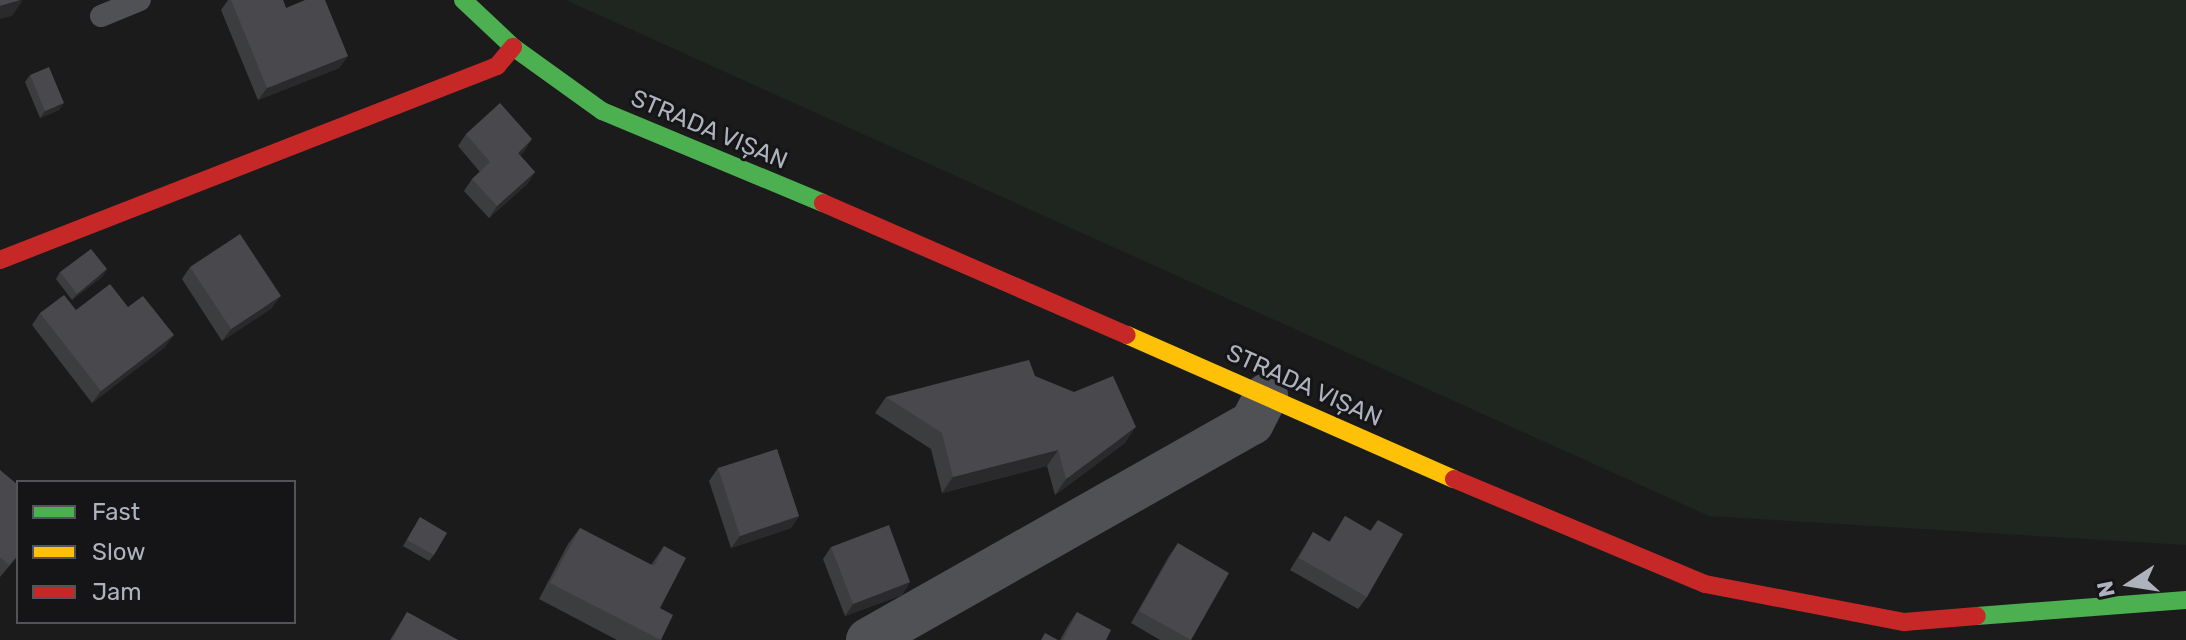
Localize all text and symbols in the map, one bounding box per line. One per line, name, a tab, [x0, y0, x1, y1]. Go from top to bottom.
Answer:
street label: STRADA VIȘAN	[626, 84, 792, 176]
street label: STRADA VIȘAN	[1221, 339, 1387, 433]
legend	[16, 480, 296, 624]
text: Fast	[92, 498, 140, 526]
text: Slow	[92, 538, 145, 566]
north arrow	[2090, 544, 2170, 624]
text: Jam	[92, 578, 142, 606]
text: N	[2091, 579, 2121, 600]

